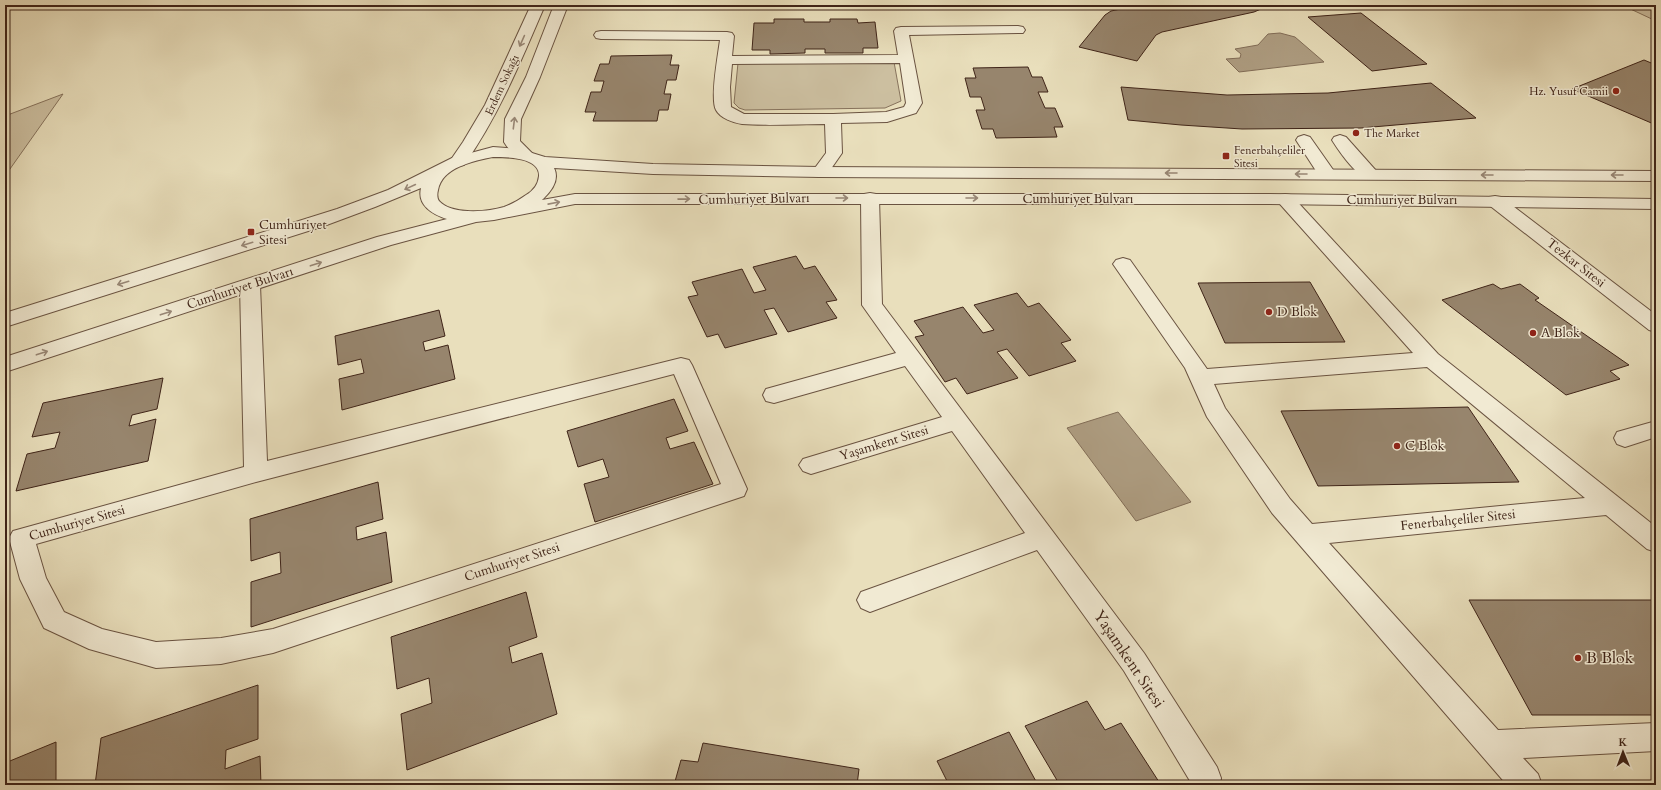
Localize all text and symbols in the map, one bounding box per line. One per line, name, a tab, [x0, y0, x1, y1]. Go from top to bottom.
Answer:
one-way arrow	[518, 34, 525, 46]
street label: Erdem Sokağı	[481, 52, 523, 118]
place label: Hz. Yusuf Camii	[1529, 84, 1608, 99]
marker: Hz. Yusuf Camii	[1611, 86, 1621, 96]
one-way arrow	[510, 117, 518, 130]
place label: The Market	[1364, 126, 1420, 141]
marker: The Market	[1351, 128, 1361, 138]
place label: Fenerbahçeliler Sitesi	[1234, 143, 1306, 171]
marker: Fenerbahçeliler Sitesi	[1221, 151, 1231, 161]
one-way arrow	[1165, 169, 1178, 177]
one-way arrow	[1295, 170, 1308, 178]
one-way arrow	[1481, 171, 1494, 179]
one-way arrow	[1611, 171, 1624, 179]
one-way arrow	[404, 184, 416, 191]
street label: Cumhuriyet Bulvarı	[698, 189, 810, 209]
street label: Cumhuriyet Bulvarı	[1023, 190, 1134, 208]
street label: Cumhuriyet Bulvarı	[1347, 191, 1458, 209]
one-way arrow	[835, 194, 848, 202]
one-way arrow	[965, 194, 978, 202]
one-way arrow	[677, 196, 690, 203]
one-way arrow	[547, 199, 560, 207]
place label: Cumhuriyet Sitesi	[259, 216, 327, 249]
marker: Cumhuriyet Sitesi	[246, 227, 256, 237]
street label: Tezkar Sitesi	[1543, 234, 1609, 292]
one-way arrow	[241, 241, 254, 248]
one-way arrow	[310, 259, 322, 267]
street label: Cumhuriyet Bulvarı	[184, 262, 296, 314]
one-way arrow	[117, 280, 130, 287]
place label: D Blok	[1277, 303, 1317, 321]
marker: D Blok	[1264, 307, 1274, 317]
one-way arrow	[159, 309, 172, 316]
place label: A Blok	[1541, 324, 1580, 342]
marker: A Blok	[1528, 328, 1538, 338]
one-way arrow	[35, 349, 48, 356]
street label: Yaşamkent Sitesi	[837, 421, 931, 465]
place label: C Blok	[1405, 437, 1445, 455]
marker: C Blok	[1392, 441, 1402, 451]
street label: Cumhuriyet Sitesi	[27, 501, 128, 545]
street label: Fenerbahçeliler Sitesi	[1400, 505, 1517, 535]
street label: Cumhuriyet Sitesi	[462, 538, 562, 586]
street label: Yaşamkent Sitesi	[1088, 606, 1170, 713]
place label: B Blok	[1586, 647, 1634, 669]
marker: B Blok	[1573, 653, 1583, 663]
north arrow	[1603, 732, 1643, 772]
text: K	[1618, 735, 1628, 750]

